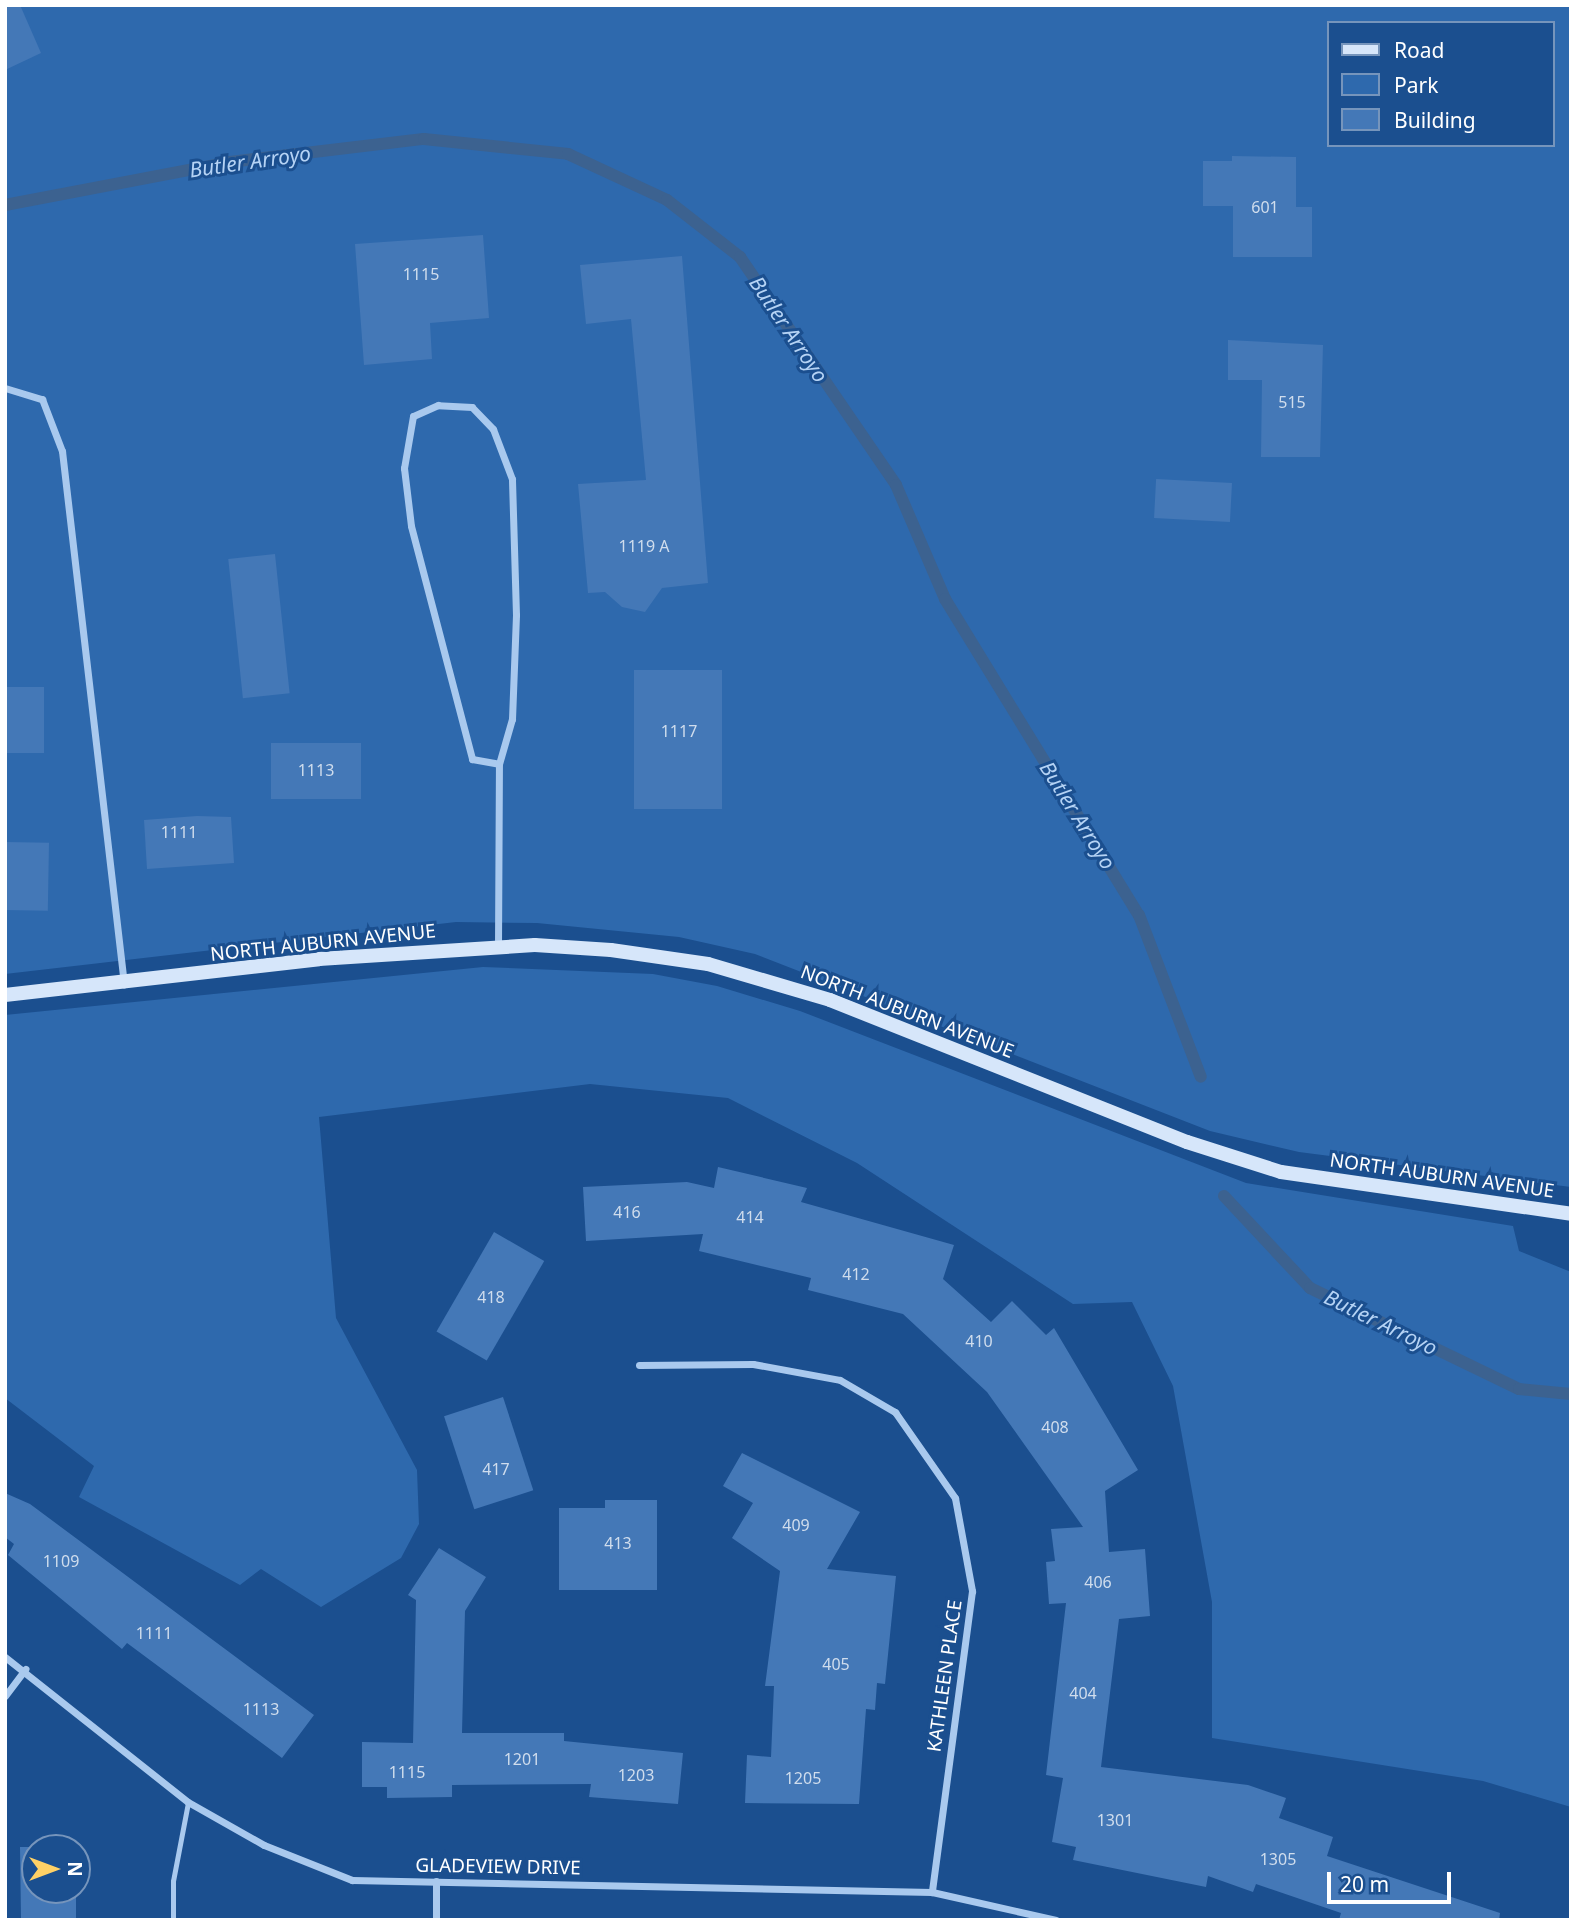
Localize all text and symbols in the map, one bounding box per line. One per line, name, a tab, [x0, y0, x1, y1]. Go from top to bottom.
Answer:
legend	[1328, 21, 1555, 147]
text: Road	[1394, 36, 1444, 64]
text: Park	[1394, 71, 1438, 99]
text: Building	[1394, 106, 1476, 134]
water label: Butler Arroyo	[188, 140, 312, 182]
house number: 601	[1251, 197, 1279, 217]
house number: 1115	[403, 264, 439, 284]
water label: Butler Arroyo	[744, 271, 834, 387]
house number: 515	[1278, 392, 1306, 412]
house number: 1119 A	[619, 536, 669, 556]
house number: 1117	[661, 721, 697, 741]
water label: Butler Arroyo	[1035, 756, 1121, 874]
house number: 1113	[298, 760, 334, 780]
house number: 1111	[161, 822, 197, 842]
street label: NORTH AUBURN AVENUE	[209, 920, 437, 966]
street label: NORTH AUBURN AVENUE	[797, 961, 1017, 1063]
street label: NORTH AUBURN AVENUE	[1328, 1149, 1556, 1203]
house number: 416	[613, 1202, 641, 1222]
house number: 414	[736, 1207, 764, 1227]
house number: 412	[842, 1264, 870, 1284]
water label: Butler Arroyo	[1320, 1284, 1442, 1360]
house number: 418	[477, 1287, 505, 1307]
house number: 410	[965, 1331, 993, 1351]
house number: 408	[1041, 1417, 1069, 1437]
house number: 417	[482, 1459, 510, 1479]
house number: 409	[782, 1515, 810, 1535]
house number: 413	[604, 1533, 632, 1553]
house number: 1109	[43, 1551, 79, 1571]
house number: 406	[1084, 1572, 1112, 1592]
street label: KATHLEEN PLACE	[923, 1598, 967, 1754]
house number: 1111	[136, 1623, 172, 1643]
house number: 405	[822, 1654, 850, 1674]
house number: 404	[1069, 1683, 1097, 1703]
house number: 1113	[243, 1699, 279, 1719]
house number: 1201	[504, 1749, 540, 1769]
house number: 1115	[389, 1762, 425, 1782]
house number: 1203	[618, 1765, 654, 1785]
house number: 1205	[785, 1768, 821, 1788]
house number: 1301	[1097, 1810, 1133, 1830]
north arrow	[21, 1834, 91, 1904]
house number: 1305	[1260, 1849, 1296, 1869]
street label: GLADEVIEW DRIVE	[415, 1854, 581, 1880]
scale bar	[1331, 1858, 1455, 1902]
text: N	[62, 1861, 88, 1877]
text: 20 m	[1340, 1870, 1389, 1898]

